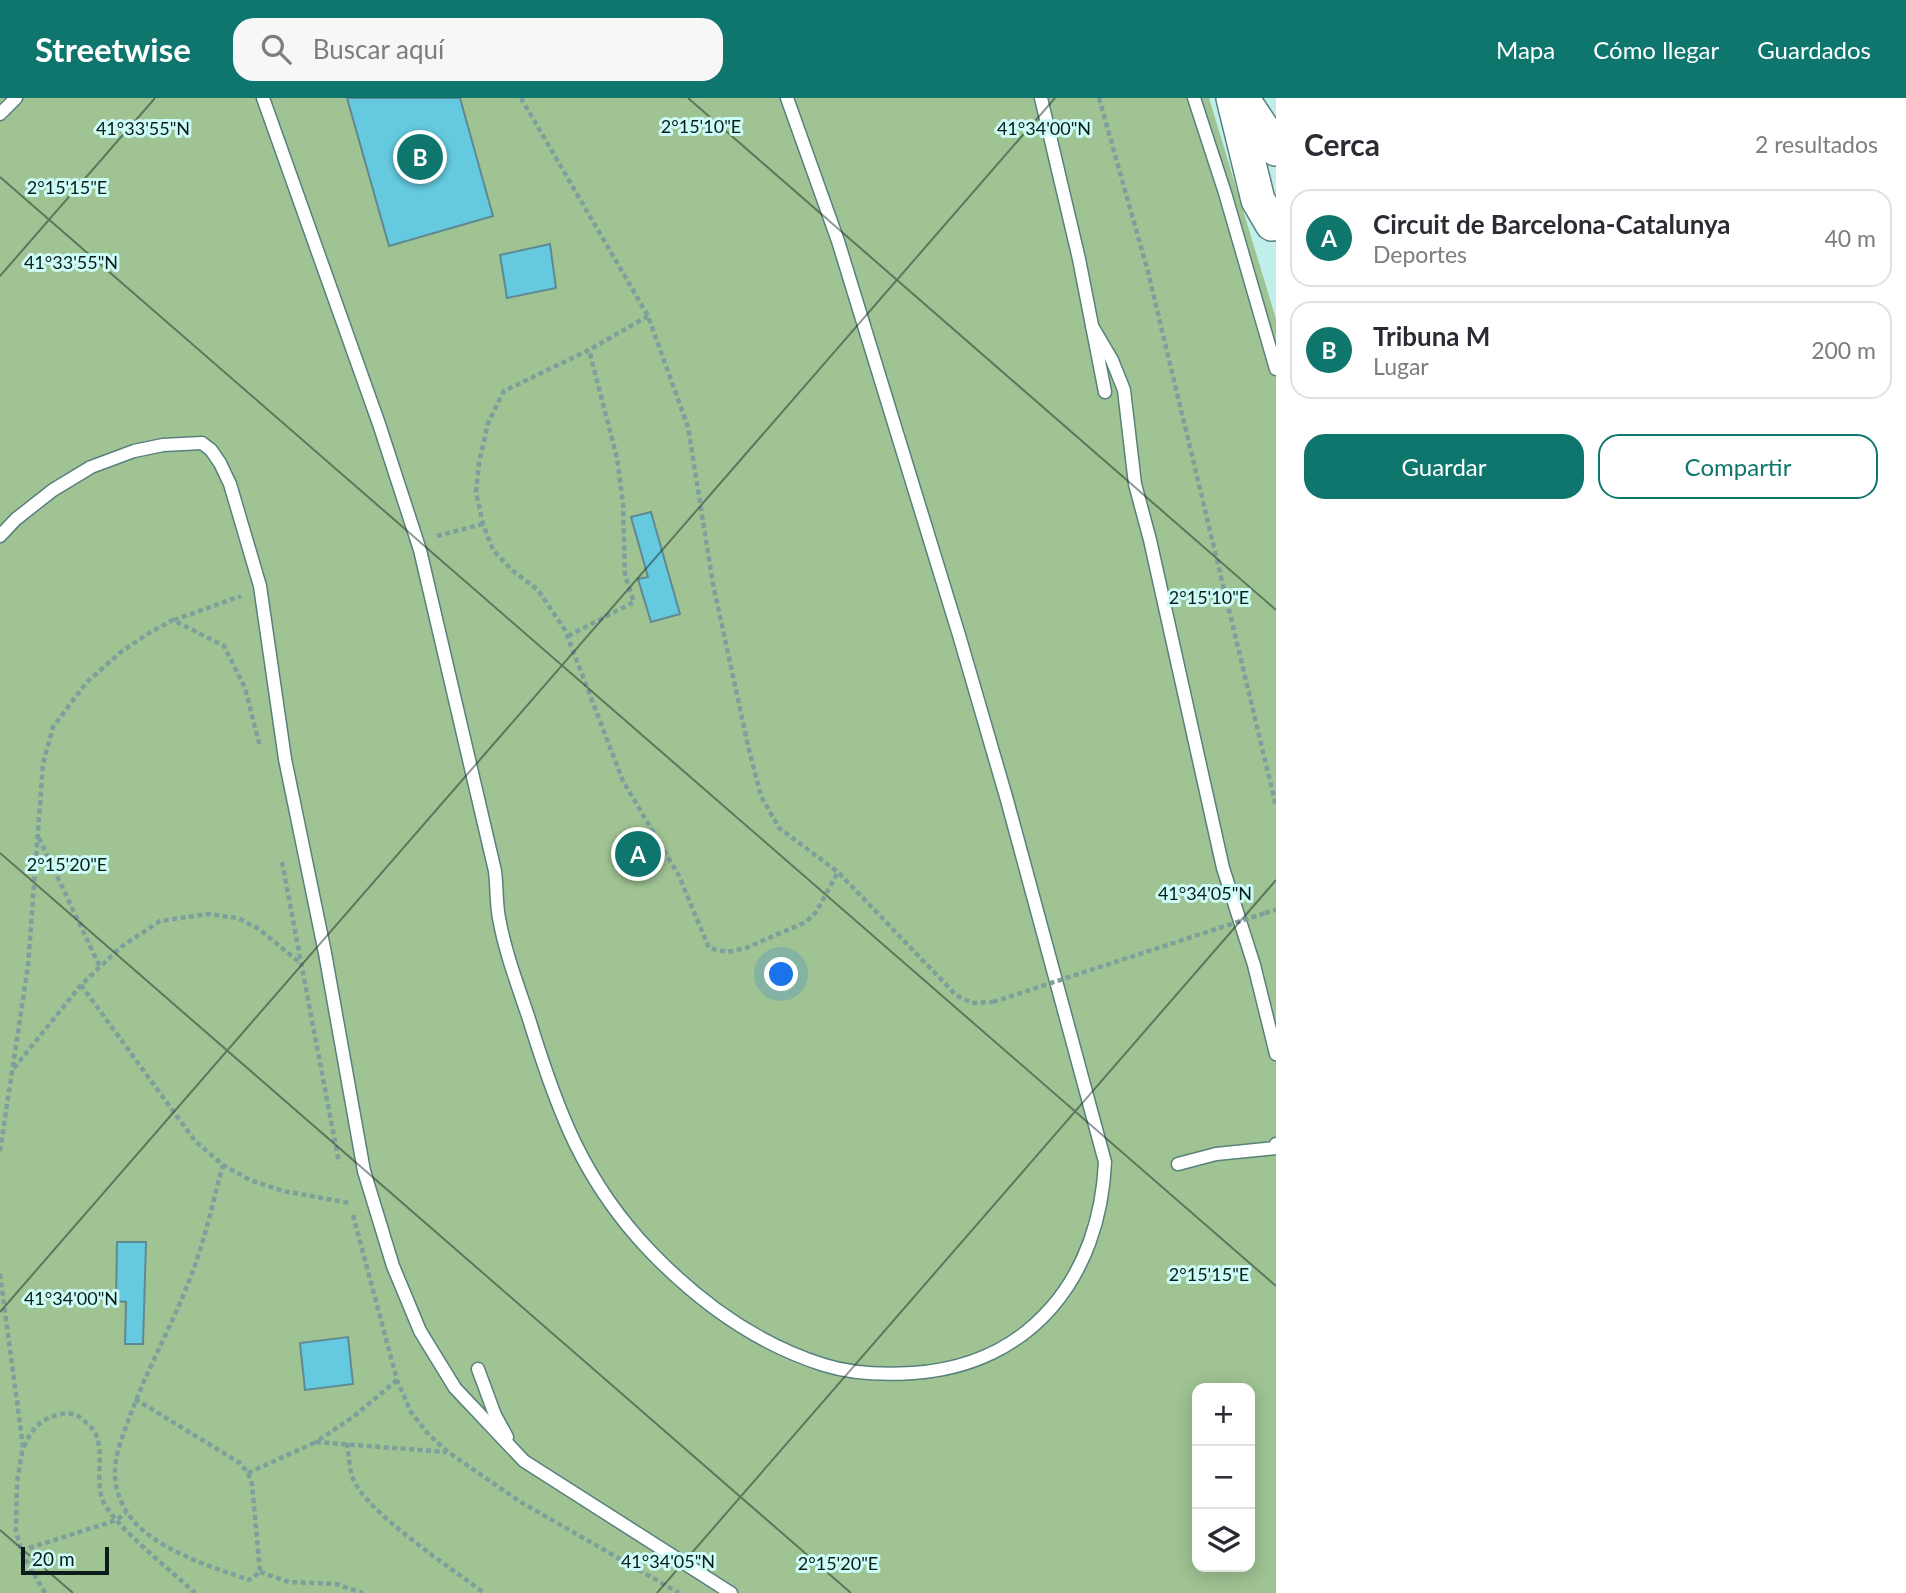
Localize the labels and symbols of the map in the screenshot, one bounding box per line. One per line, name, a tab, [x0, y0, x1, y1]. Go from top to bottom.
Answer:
text: 2°15'10"E	[661, 115, 741, 137]
text: 41°33'55"N	[96, 117, 190, 139]
text: 41°34'00"N	[997, 117, 1091, 139]
pin: B	[397, 131, 443, 183]
text: 2°15'15"E	[27, 176, 107, 198]
text: 41°33'55"N	[24, 251, 118, 273]
text: 2°15'10"E	[1169, 586, 1249, 608]
pin: A	[615, 828, 661, 880]
text: 2°15'20"E	[27, 853, 107, 875]
text: 41°34'05"N	[1158, 882, 1252, 904]
your location	[764, 957, 798, 991]
text: 2°15'15"E	[1169, 1263, 1249, 1285]
text: 41°34'00"N	[24, 1287, 118, 1309]
scale bar	[21, 1544, 108, 1576]
text: 41°34'05"N	[621, 1550, 715, 1572]
text: 2°15'20"E	[798, 1552, 878, 1574]

